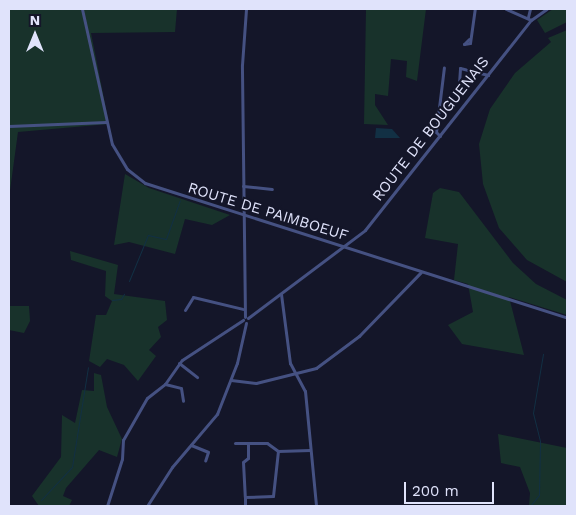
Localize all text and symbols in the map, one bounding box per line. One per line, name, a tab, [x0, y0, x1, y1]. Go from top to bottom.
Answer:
north arrow	[10, 10, 60, 60]
text: N	[30, 12, 40, 28]
street label: ROUTE DE BOUGUENAIS	[369, 53, 493, 205]
street label: ROUTE DE PAIMBOEUF	[186, 179, 350, 245]
scale bar	[406, 472, 496, 504]
text: 200 m	[412, 482, 459, 500]

